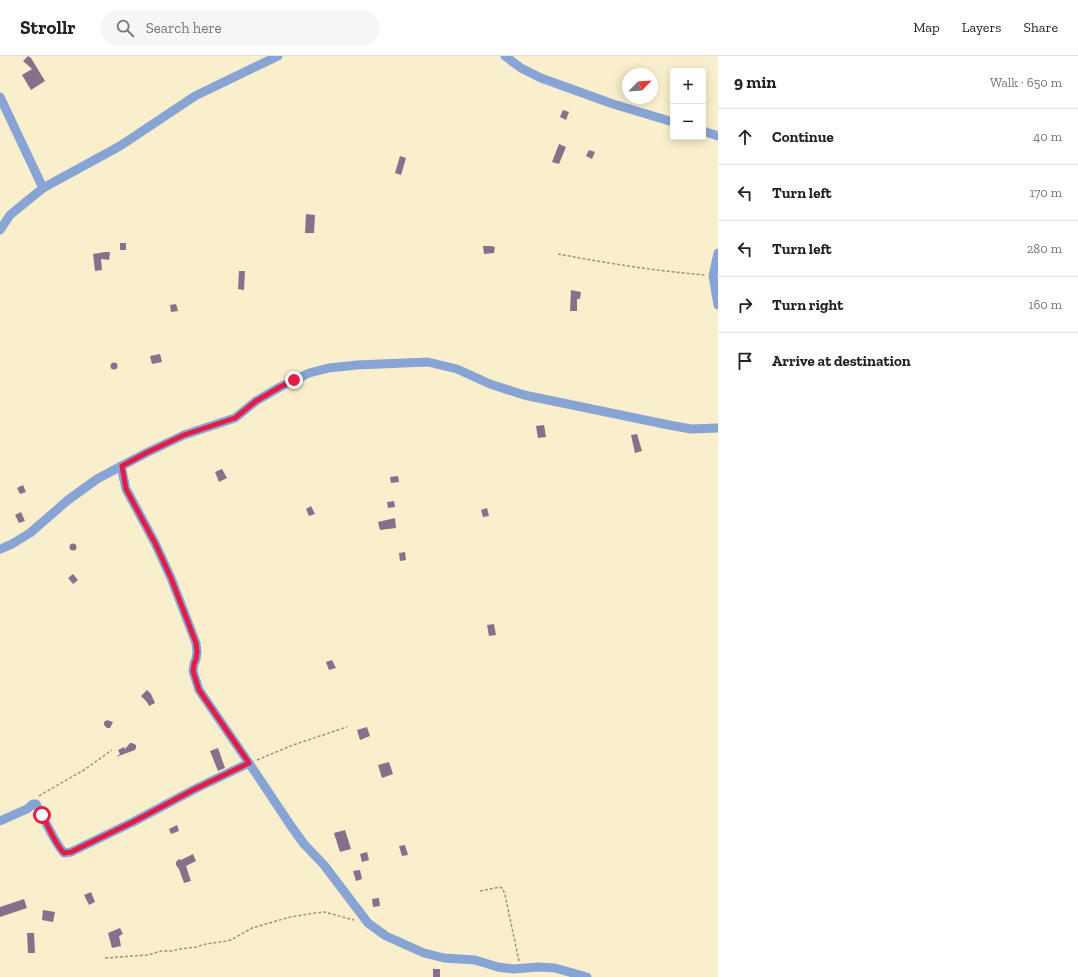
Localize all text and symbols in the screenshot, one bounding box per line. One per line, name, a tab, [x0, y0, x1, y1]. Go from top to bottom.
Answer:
search box	[100, 10, 380, 46]
text: Strollr	[20, 16, 76, 39]
icon: search	[114, 17, 136, 39]
text: Search here	[146, 19, 222, 37]
text: Map	[913, 19, 940, 36]
text: Layers	[962, 19, 1001, 36]
text: Share	[1023, 19, 1058, 36]
north arrow	[622, 68, 658, 104]
map controls	[670, 68, 706, 140]
button: +	[670, 68, 706, 104]
text: 9 min	[734, 72, 776, 92]
text: Walk · 650 m	[990, 75, 1062, 90]
button: −	[670, 104, 706, 140]
icon: ahead	[734, 126, 756, 148]
text: Continue	[772, 128, 834, 146]
text: 40 m	[1033, 129, 1062, 144]
icon: left	[734, 182, 756, 204]
text: Turn left	[772, 184, 832, 202]
text: 170 m	[1029, 185, 1062, 200]
icon: left	[734, 238, 756, 260]
text: Turn left	[772, 240, 832, 258]
text: 280 m	[1027, 241, 1062, 256]
icon: right	[734, 294, 756, 316]
text: Turn right	[772, 296, 843, 314]
text: 160 m	[1028, 297, 1062, 312]
icon: arrive	[734, 350, 756, 372]
text: Arrive at destination	[772, 352, 911, 370]
route end	[285, 371, 303, 389]
route start	[33, 806, 51, 824]

